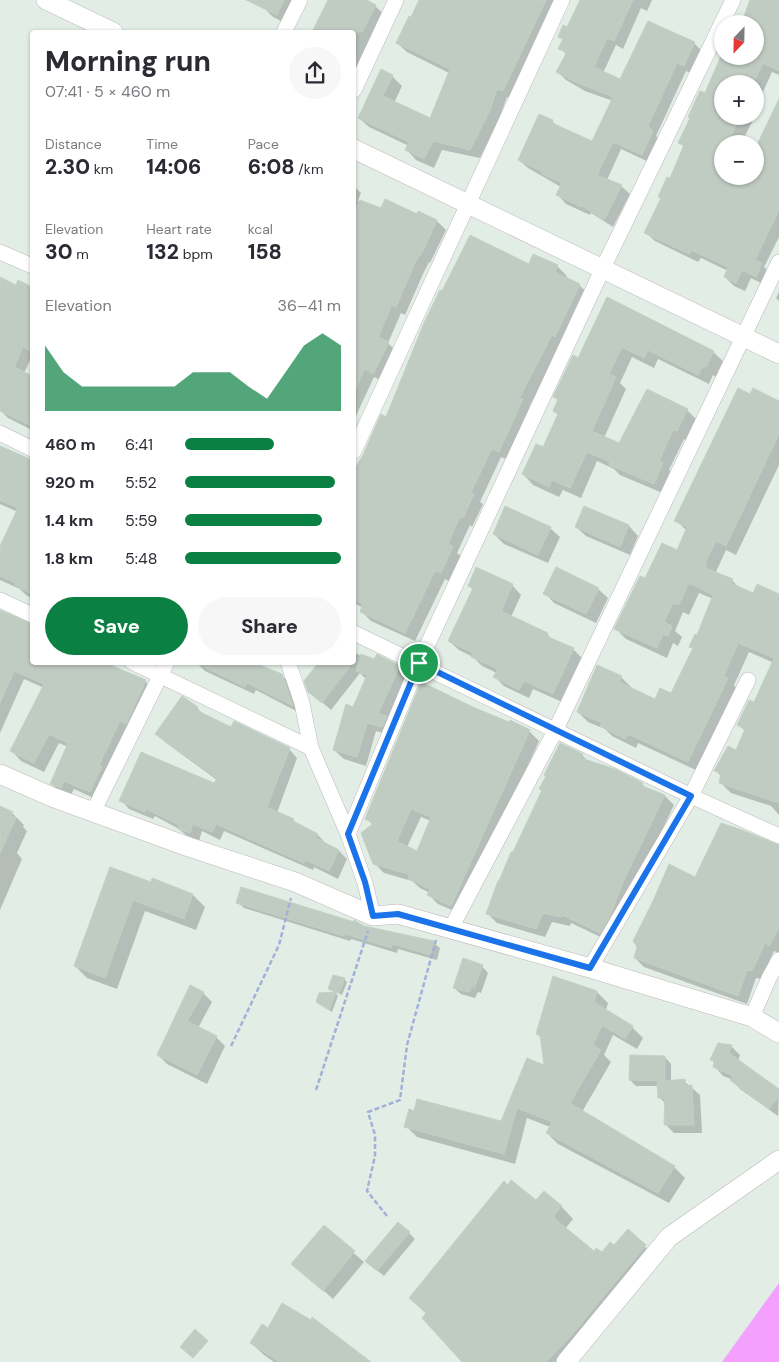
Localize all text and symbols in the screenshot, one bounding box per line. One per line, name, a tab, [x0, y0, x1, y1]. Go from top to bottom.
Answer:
north arrow	[714, 15, 764, 65]
map controls	[714, 15, 764, 185]
text: Morning run	[45, 43, 211, 80]
button: share	[289, 47, 341, 99]
button: +	[714, 75, 764, 125]
text: 07:41 · 5 × 460 m	[45, 81, 170, 102]
text: Distance	[45, 135, 102, 153]
text: Time	[146, 135, 178, 153]
text: Pace	[248, 135, 279, 153]
button: −	[714, 135, 764, 185]
text: 2.30	[45, 153, 90, 181]
text: 14:06	[146, 153, 201, 181]
text: 6:08	[248, 153, 295, 181]
text: km	[90, 160, 113, 178]
text: /km	[295, 160, 323, 178]
text: Elevation	[45, 220, 103, 238]
text: Heart rate	[146, 220, 212, 238]
text: kcal	[248, 220, 273, 238]
text: 30	[45, 238, 73, 266]
text: 132	[146, 238, 179, 266]
text: 158	[248, 238, 282, 266]
text: m	[73, 245, 89, 263]
text: bpm	[179, 245, 213, 263]
text: Elevation	[45, 295, 112, 316]
text: 36–41 m	[278, 295, 341, 316]
text: 460 m	[45, 434, 96, 455]
text: 6:41	[125, 434, 153, 455]
text: 920 m	[45, 472, 94, 493]
text: 5:52	[125, 472, 157, 493]
text: 1.4 km	[45, 510, 93, 531]
text: 5:59	[125, 510, 157, 531]
text: 1.8 km	[45, 548, 93, 569]
text: 5:48	[125, 548, 157, 569]
button: Save	[45, 597, 188, 655]
button: Share	[198, 597, 341, 655]
pin	[398, 642, 440, 684]
icon: arrive	[405, 649, 433, 677]

